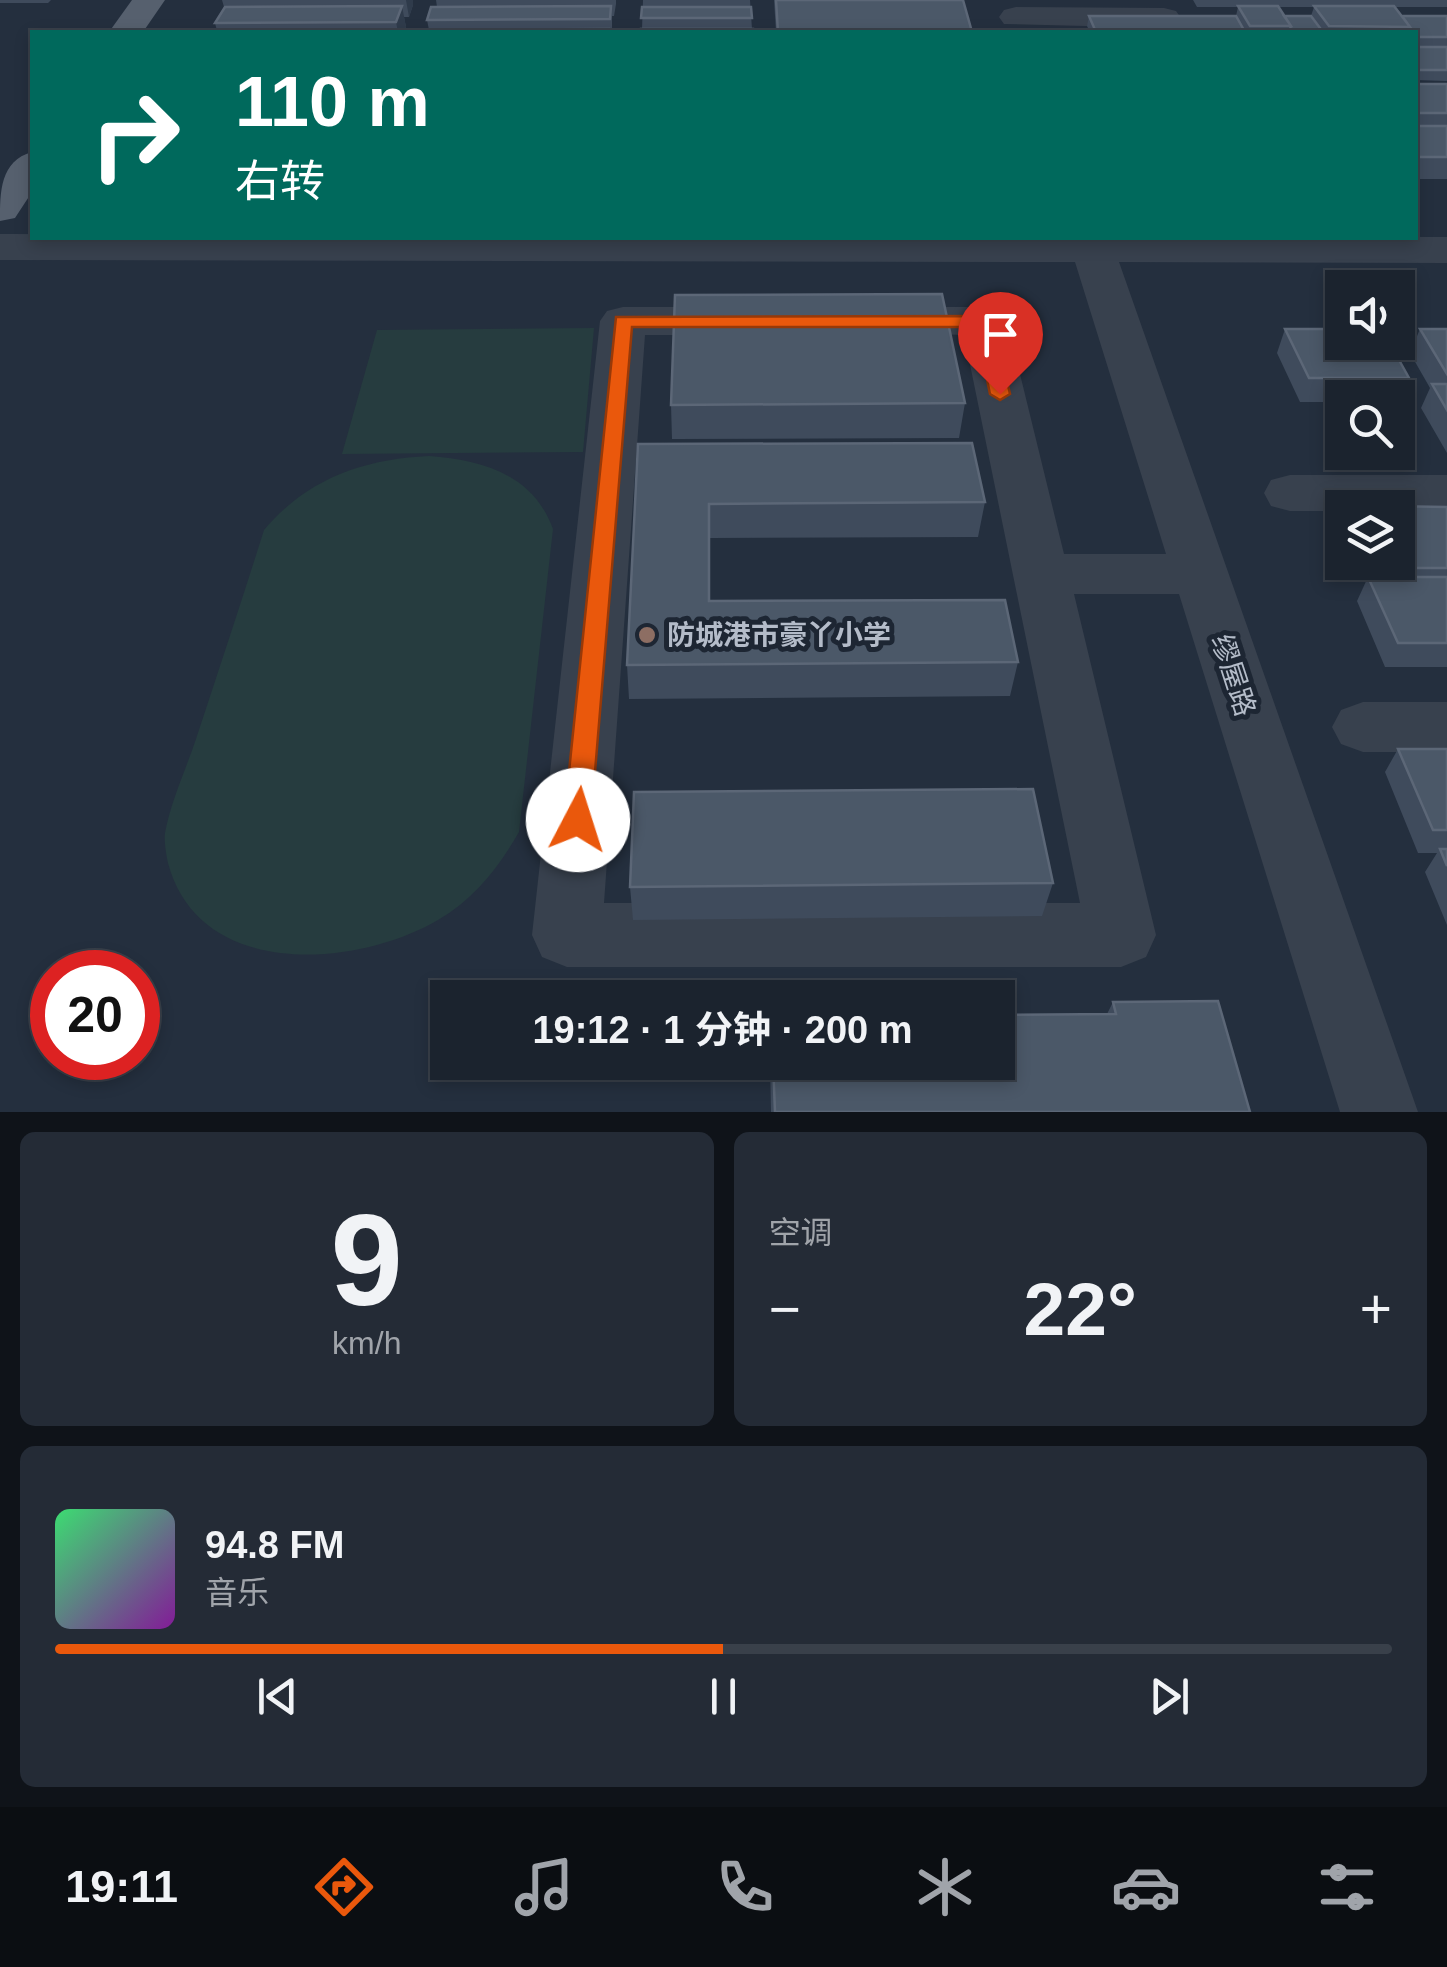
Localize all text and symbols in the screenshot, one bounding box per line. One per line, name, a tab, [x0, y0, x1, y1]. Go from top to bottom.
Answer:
text: 110 m	[235, 63, 430, 141]
icon: right	[70, 70, 200, 200]
text: 右转	[235, 156, 325, 207]
map controls	[1325, 270, 1415, 580]
button: sound	[1325, 270, 1415, 360]
pin	[958, 292, 1043, 395]
icon: arrive	[973, 307, 1028, 362]
button: search	[1325, 380, 1415, 470]
button: layers	[1325, 490, 1415, 580]
place label: 防城港市豪丫小学	[667, 620, 891, 651]
marker: 防城港市豪丫小学	[636, 624, 658, 646]
street label: 缪屋路	[1206, 630, 1261, 720]
position arrow	[526, 768, 630, 872]
speed limit sign: 20	[30, 950, 160, 1080]
text: 19:12 · 1 分钟 · 200 m	[532, 1009, 913, 1051]
text: 9	[331, 1187, 403, 1333]
text: 空调	[769, 1215, 833, 1251]
text: 22°	[1024, 1267, 1137, 1351]
text: −	[769, 1278, 801, 1340]
text: +	[1360, 1278, 1392, 1340]
text: km/h	[332, 1325, 401, 1361]
text: 94.8 FM	[205, 1524, 344, 1566]
text: 音乐	[205, 1575, 269, 1611]
icon: previous	[250, 1669, 305, 1724]
icon: pause	[696, 1669, 751, 1724]
icon: next	[1142, 1669, 1197, 1724]
icon: directions	[309, 1852, 379, 1922]
icon: music	[509, 1852, 579, 1922]
icon: phone	[710, 1852, 780, 1922]
icon: climate	[910, 1852, 980, 1922]
icon: car	[1111, 1852, 1181, 1922]
icon: filters	[1312, 1852, 1382, 1922]
text: 19:11	[65, 1861, 178, 1912]

